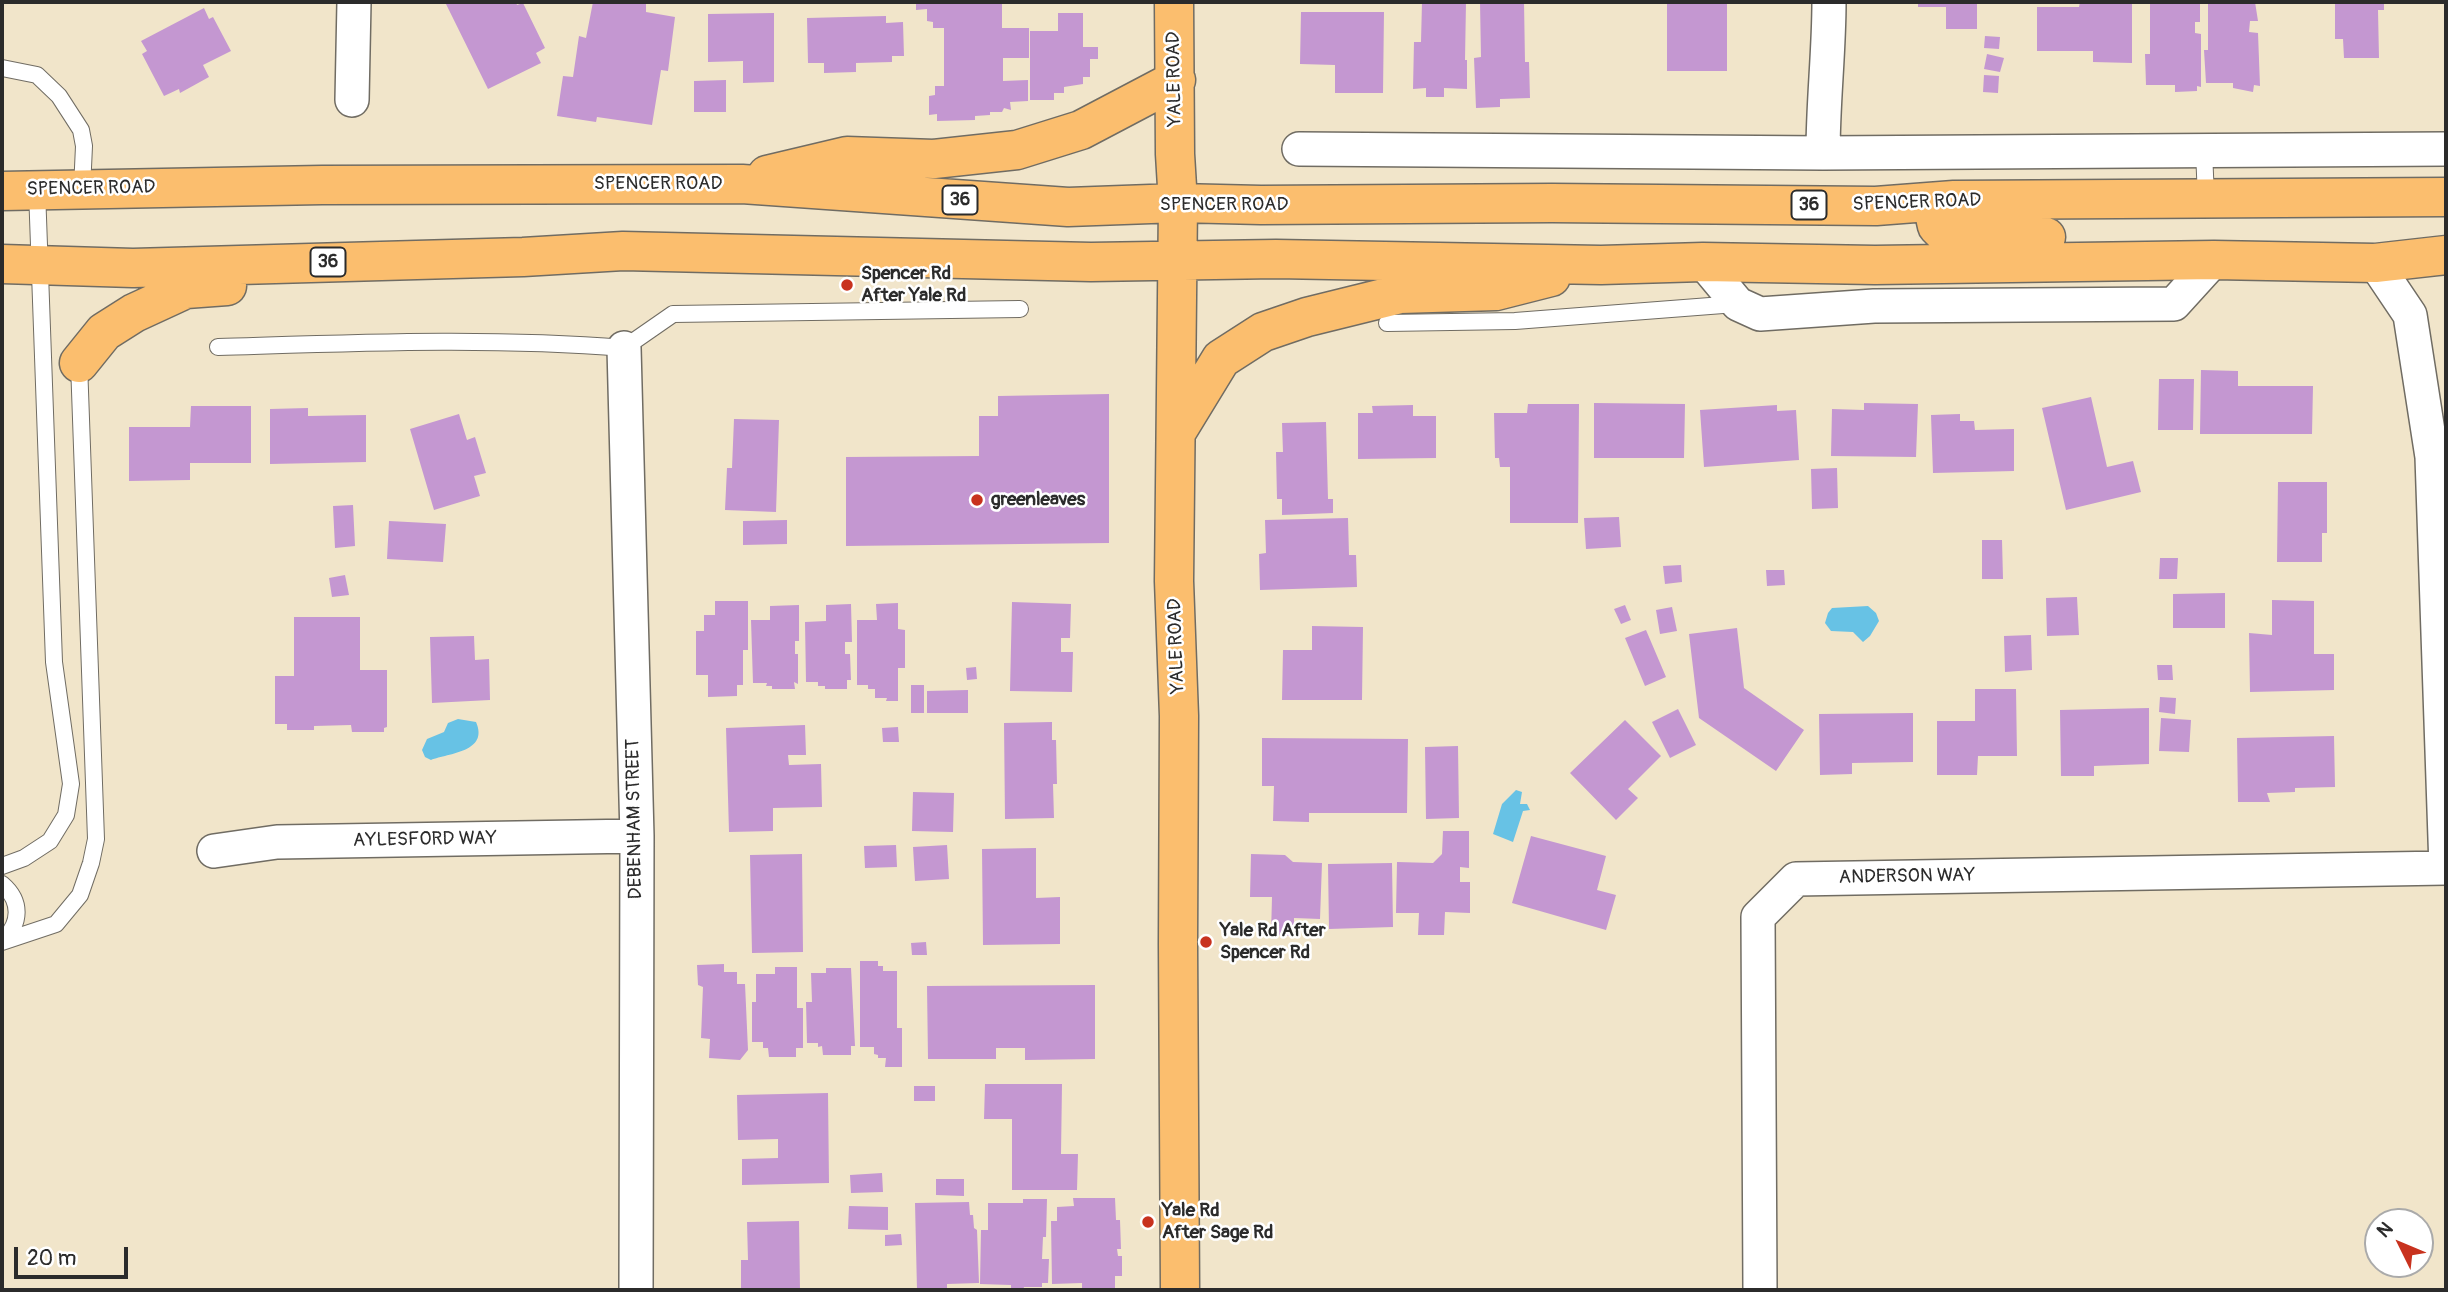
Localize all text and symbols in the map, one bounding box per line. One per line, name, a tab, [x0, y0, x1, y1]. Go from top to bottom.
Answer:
street label: YALE ROAD	[1163, 31, 1187, 127]
street label: SPENCER ROAD	[594, 173, 722, 195]
street label: SPENCER ROAD	[26, 176, 156, 202]
road number: 36	[942, 186, 978, 215]
street label: SPENCER ROAD	[1852, 189, 1982, 217]
road number: 36	[1792, 190, 1826, 220]
street label: SPENCER ROAD	[1160, 194, 1288, 216]
road number: 36	[310, 248, 346, 276]
place label: Spencer Rd After Yale Rd	[861, 263, 966, 307]
marker: Spencer Rd After Yale Rd	[839, 277, 855, 293]
place label: greenleaves	[991, 489, 1085, 511]
marker: greenleaves	[969, 492, 985, 508]
street label: YALE ROAD	[1164, 598, 1190, 694]
street label: DEBENHAM STREET	[622, 738, 648, 900]
street label: AYLESFORD WAY	[353, 827, 497, 853]
street label: ANDERSON WAY	[1839, 864, 1975, 890]
place label: Yale Rd After Spencer Rd	[1220, 920, 1325, 964]
marker: Yale Rd After Spencer Rd	[1198, 934, 1214, 950]
place label: Yale Rd After Sage Rd	[1162, 1200, 1273, 1244]
north arrow	[2364, 1208, 2434, 1278]
marker: Yale Rd After Sage Rd	[1140, 1214, 1156, 1230]
text: N	[2372, 1217, 2398, 1243]
scale bar	[18, 1232, 131, 1276]
text: 20 m	[27, 1245, 76, 1272]

